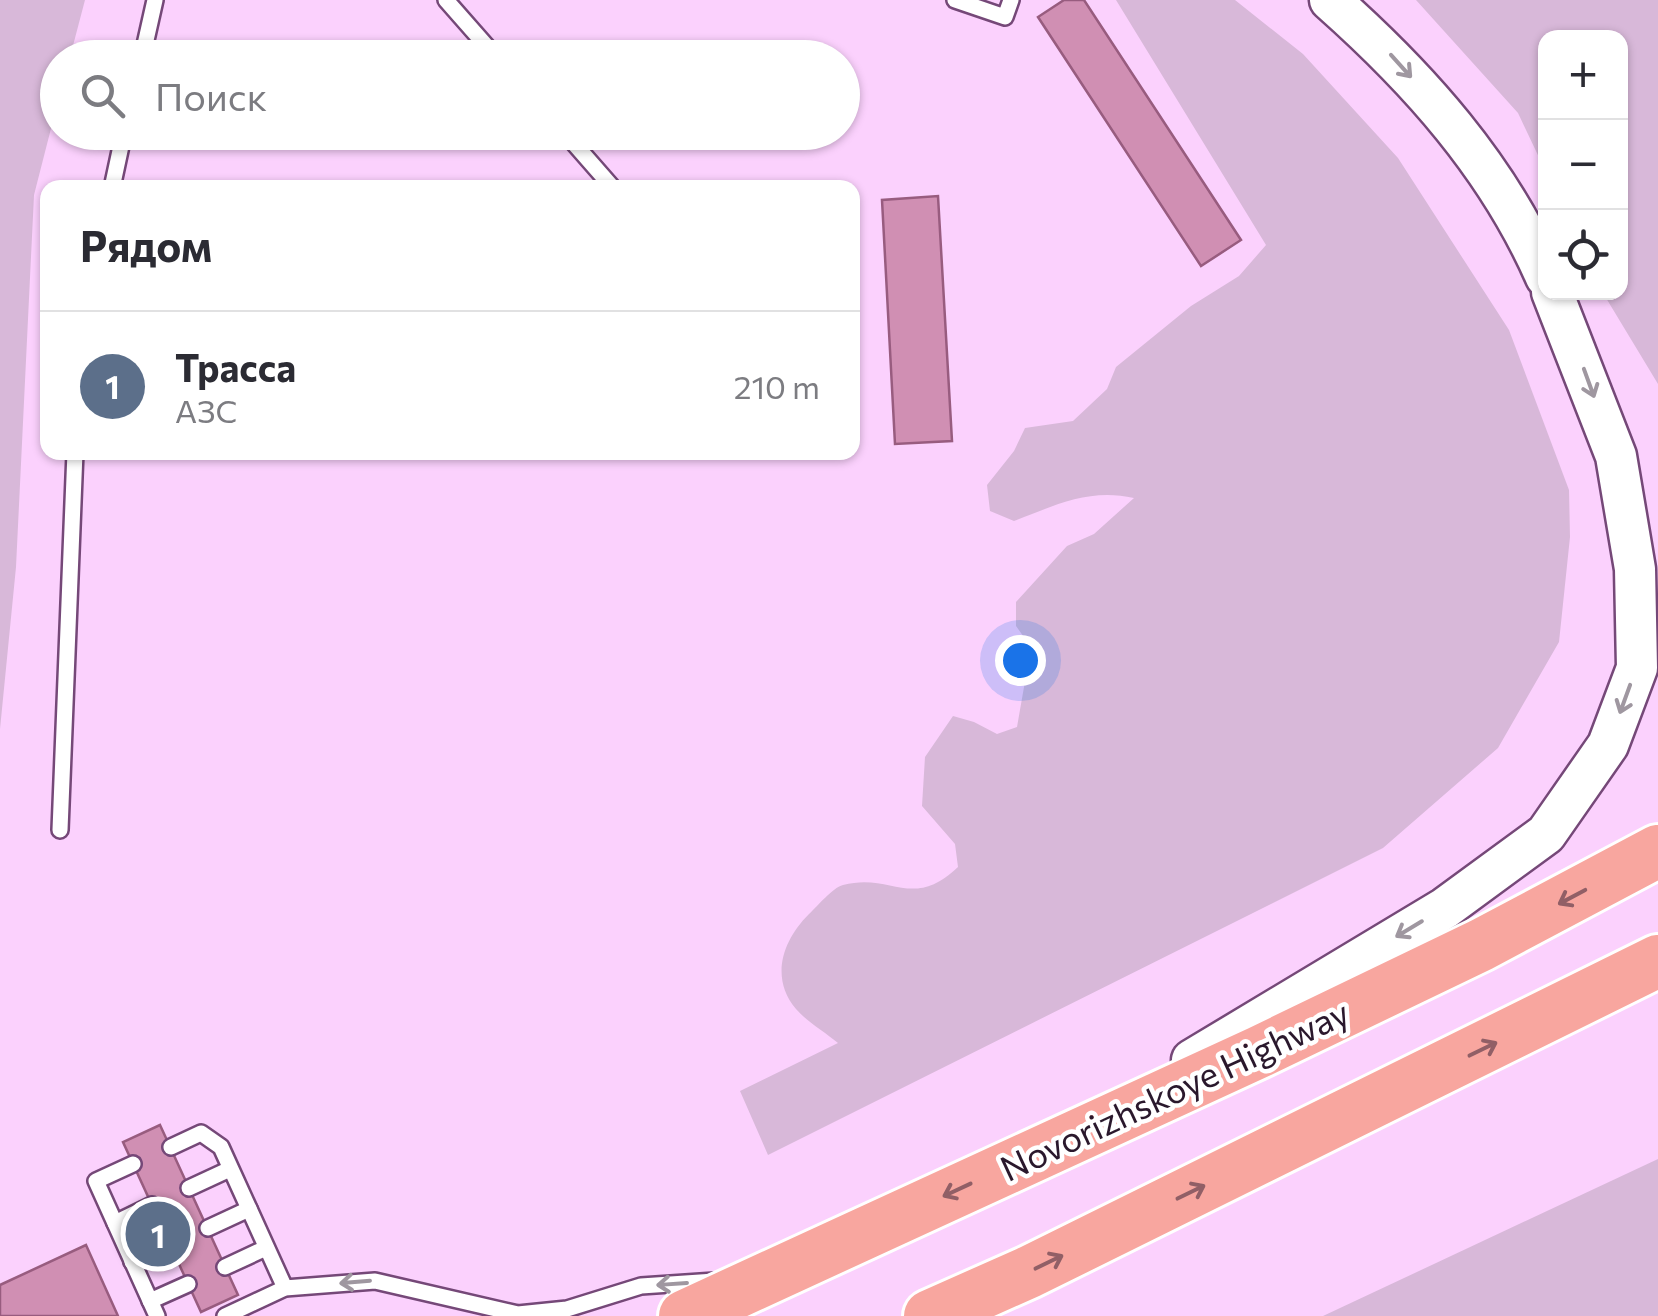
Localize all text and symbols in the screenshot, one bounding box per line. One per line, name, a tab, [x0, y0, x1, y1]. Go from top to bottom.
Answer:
map controls	[1538, 30, 1628, 300]
button: +	[1538, 30, 1628, 120]
search box	[40, 40, 860, 150]
one-way arrow	[1390, 53, 1413, 78]
icon: search	[75, 68, 130, 123]
text: Поиск	[155, 72, 267, 119]
button: −	[1538, 120, 1628, 210]
button: locate	[1538, 210, 1628, 300]
text: Рядом	[80, 219, 212, 271]
text: Трасса	[175, 343, 296, 390]
text: 1	[105, 366, 120, 406]
text: 210 m	[734, 366, 820, 406]
one-way arrow	[1581, 366, 1599, 397]
text: АЗС	[175, 390, 237, 430]
your location	[995, 635, 1046, 686]
one-way arrow	[1615, 683, 1633, 714]
one-way arrow	[1557, 887, 1587, 907]
one-way arrow	[1395, 919, 1424, 940]
street label: Novorizhskoye Highway	[993, 989, 1355, 1189]
one-way arrow	[1467, 1039, 1497, 1058]
one-way arrow	[943, 1181, 973, 1200]
one-way arrow	[1176, 1182, 1205, 1201]
pin: 1	[126, 1196, 190, 1272]
one-way arrow	[1033, 1251, 1063, 1270]
one-way arrow	[339, 1273, 371, 1292]
one-way arrow	[656, 1275, 689, 1294]

